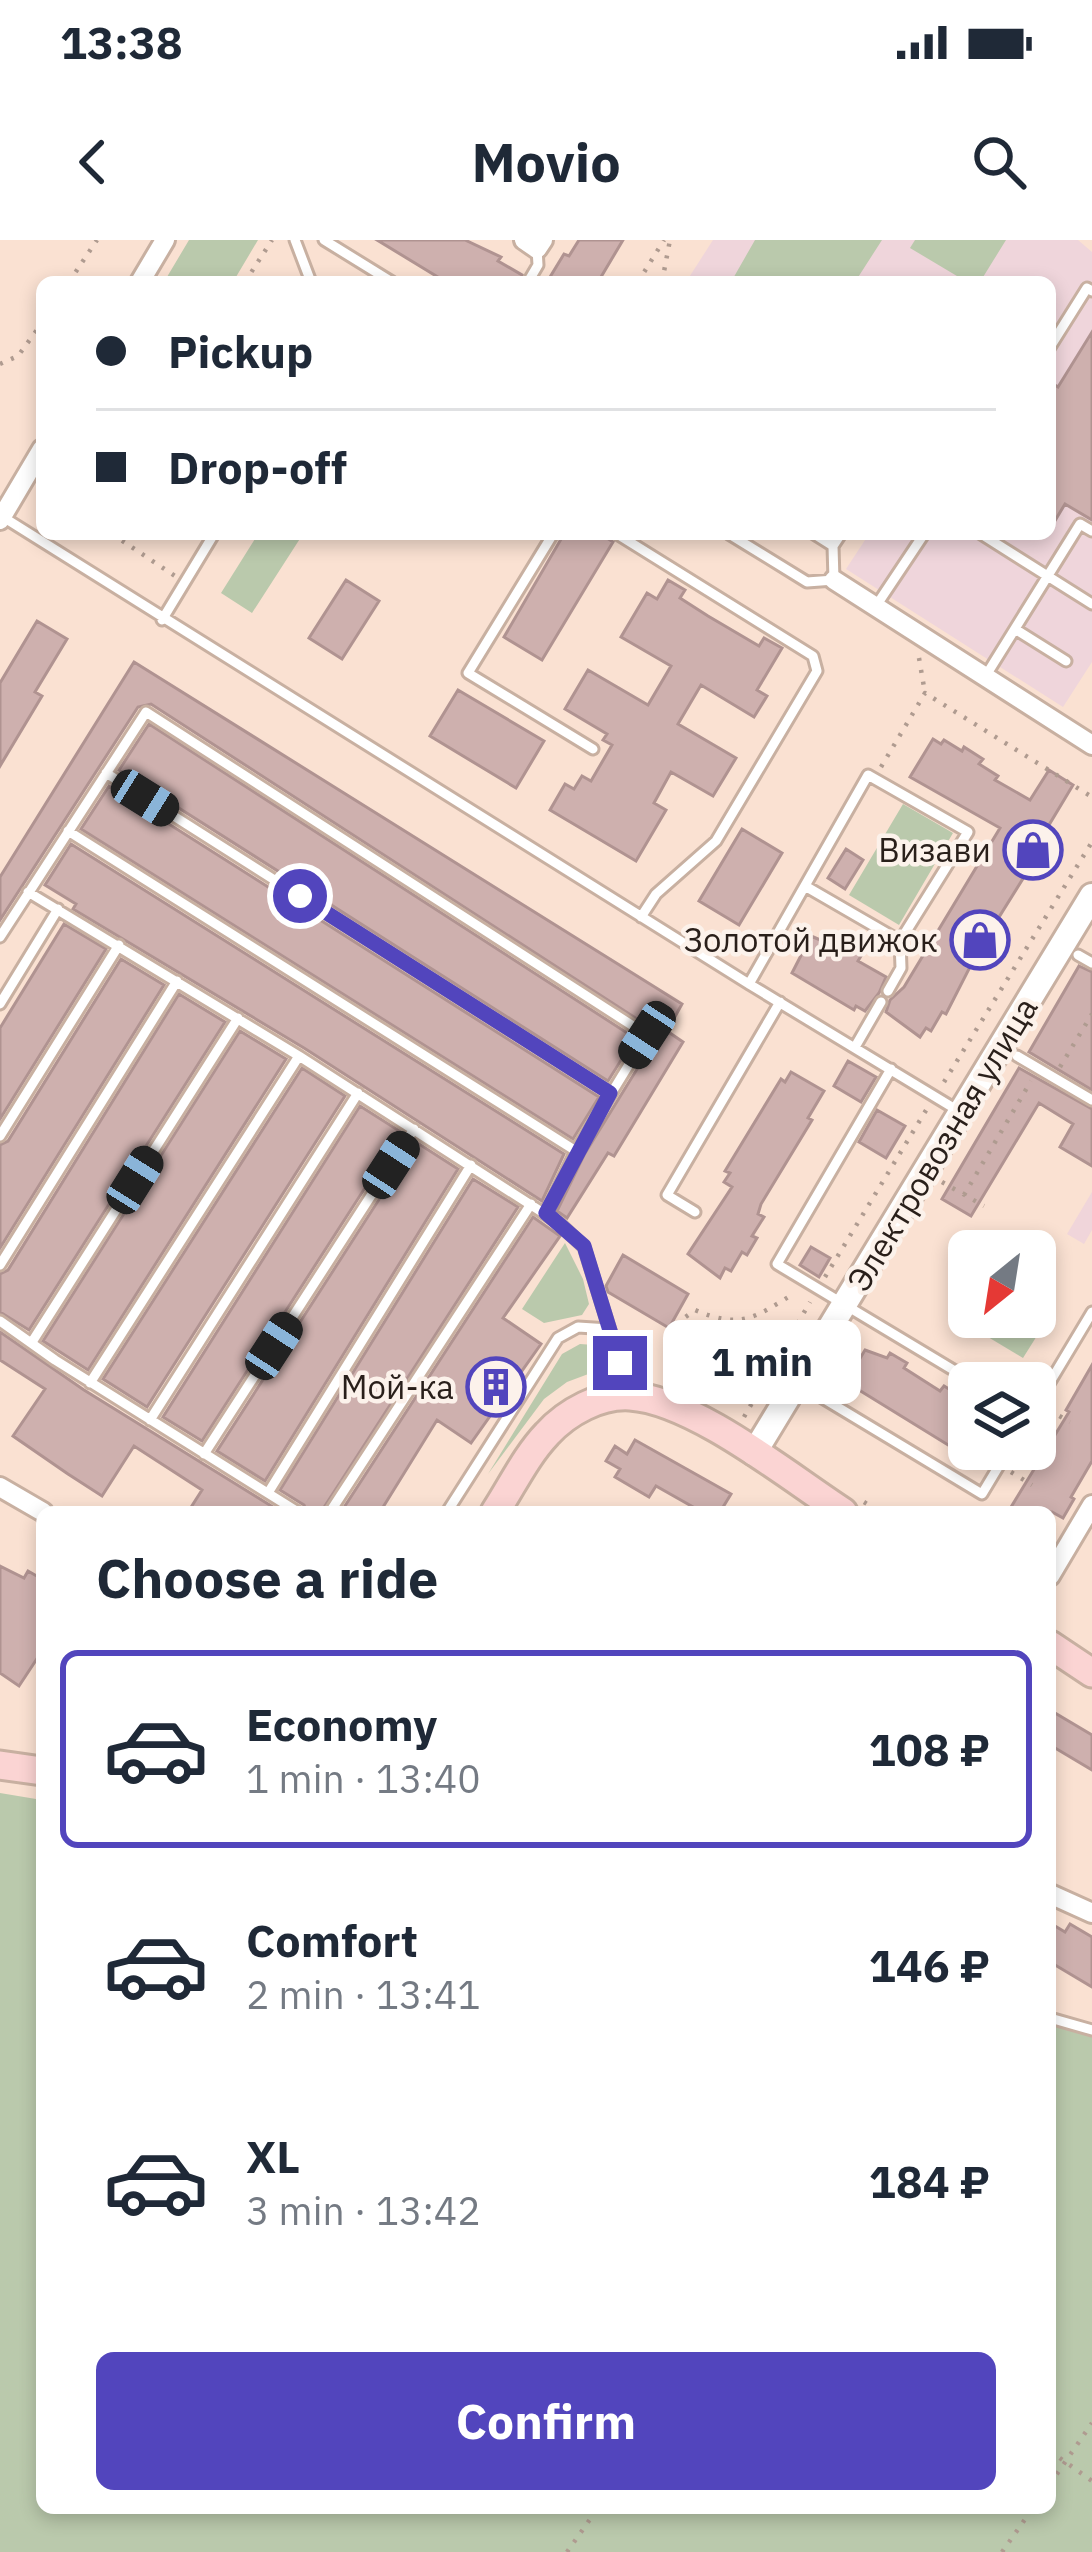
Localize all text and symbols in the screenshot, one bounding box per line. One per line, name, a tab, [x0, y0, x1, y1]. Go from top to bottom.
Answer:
text: 13:38	[60, 13, 183, 71]
text: Movio	[471, 127, 621, 197]
icon: back	[60, 129, 126, 195]
icon: search	[966, 129, 1032, 195]
text: Pickup	[168, 322, 313, 380]
text: Drop-off	[168, 438, 347, 496]
car	[105, 764, 185, 832]
shop icon: Визави	[1002, 819, 1064, 881]
place label: Визави	[878, 828, 991, 871]
route start	[273, 869, 327, 923]
shop icon: Золотой движок	[949, 909, 1011, 971]
place label: Золотой движок	[684, 918, 938, 961]
street label: Электровозная улица	[837, 989, 1046, 1299]
car	[612, 995, 682, 1075]
car	[356, 1125, 426, 1205]
car	[101, 1140, 169, 1220]
north arrow	[948, 1230, 1056, 1338]
map controls	[948, 1230, 1056, 1470]
car	[239, 1306, 309, 1386]
callout: 1 min	[662, 1321, 860, 1405]
route end	[593, 1336, 647, 1390]
text: 1 min	[711, 1336, 813, 1387]
building icon: Мой-ка	[465, 1356, 527, 1418]
button: layers	[948, 1362, 1056, 1470]
place label: Мой-ка	[341, 1365, 454, 1408]
text: Choose a ride	[96, 1543, 438, 1613]
icon: car	[102, 1695, 210, 1803]
text: Economy	[246, 1695, 437, 1753]
text: 108 ₽	[869, 1720, 990, 1778]
text: 1 min · 13:40	[246, 1753, 481, 1804]
icon: car	[102, 1911, 210, 2019]
text: Comfort	[246, 1911, 418, 1969]
text: 146 ₽	[869, 1936, 990, 1994]
text: 2 min · 13:41	[246, 1969, 481, 2020]
icon: car	[102, 2127, 210, 2235]
text: XL	[246, 2127, 300, 2185]
text: 184 ₽	[869, 2152, 990, 2210]
text: 3 min · 13:42	[246, 2185, 481, 2236]
button: Confirm	[96, 2352, 996, 2490]

